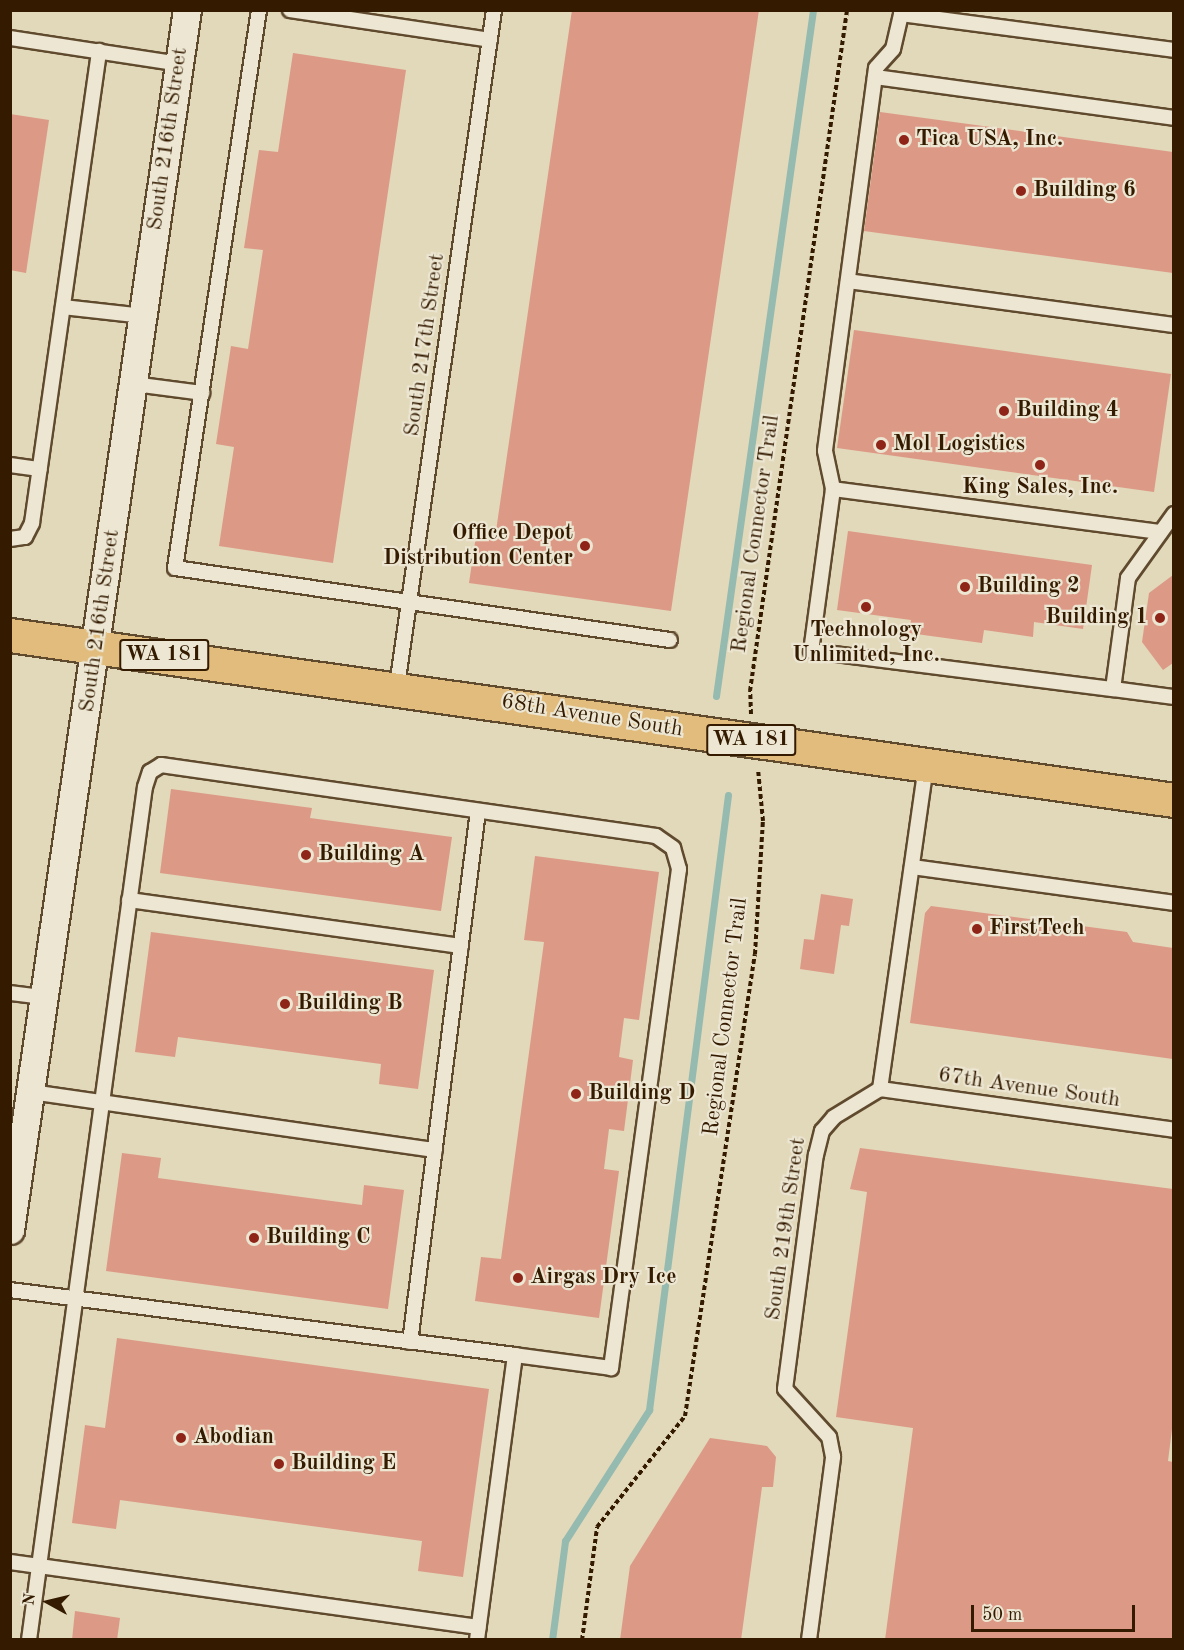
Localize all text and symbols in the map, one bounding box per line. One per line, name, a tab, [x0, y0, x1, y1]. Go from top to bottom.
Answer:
street label: South 216th Street	[142, 46, 194, 232]
place label: Tica USA, Inc.	[916, 127, 1063, 153]
marker: Tica USA, Inc.	[897, 133, 911, 147]
place label: Building 6	[1033, 178, 1136, 204]
marker: Building 6	[1014, 184, 1028, 198]
street label: South 217th Street	[399, 252, 451, 438]
place label: Building 4	[1016, 398, 1119, 424]
marker: Building 4	[997, 404, 1011, 418]
street label: Regional Connector Trail	[726, 413, 786, 655]
place label: Mol Logistics	[893, 432, 1025, 458]
marker: Mol Logistics	[874, 438, 888, 452]
marker: King Sales, Inc.	[1033, 458, 1047, 472]
place label: King Sales, Inc.	[962, 475, 1118, 501]
place label: Office Depot Distribution Center	[383, 520, 573, 572]
street label: South 216th Street	[74, 528, 126, 714]
marker: Office Depot Distribution Center	[578, 539, 592, 553]
place label: Building 2	[977, 574, 1080, 600]
marker: Building 2	[958, 580, 972, 594]
marker: Technology Unlimited, Inc.	[859, 600, 873, 614]
place label: Building 1	[1045, 605, 1148, 631]
marker: Building 1	[1153, 611, 1167, 625]
place label: Technology Unlimited, Inc.	[792, 617, 940, 668]
road number: WA 181	[119, 637, 209, 673]
street label: 68th Avenue South	[499, 689, 685, 743]
road number: WA 181	[706, 722, 796, 758]
place label: Building A	[318, 842, 425, 868]
marker: Building A	[299, 848, 313, 862]
street label: Regional Connector Trail	[698, 896, 754, 1138]
place label: FirstTech	[989, 916, 1085, 942]
marker: FirstTech	[970, 922, 984, 936]
place label: Building B	[297, 991, 403, 1017]
marker: Building B	[278, 997, 292, 1011]
street label: 67th Avenue South	[936, 1062, 1122, 1114]
place label: Building D	[588, 1081, 695, 1107]
marker: Building D	[569, 1087, 583, 1101]
street label: South 219th Street	[760, 1136, 812, 1322]
place label: Building C	[266, 1225, 370, 1251]
marker: Building C	[247, 1231, 261, 1245]
place label: Airgas Dry Ice	[530, 1265, 677, 1291]
marker: Airgas Dry Ice	[511, 1271, 525, 1285]
place label: Abodian	[193, 1425, 274, 1451]
marker: Abodian	[174, 1431, 188, 1445]
place label: Building E	[291, 1451, 396, 1477]
marker: Building E	[272, 1457, 286, 1471]
north arrow	[18, 1572, 78, 1632]
text: N	[21, 1592, 39, 1607]
scale bar	[974, 1593, 1138, 1631]
text: 50 m	[982, 1606, 1022, 1624]

